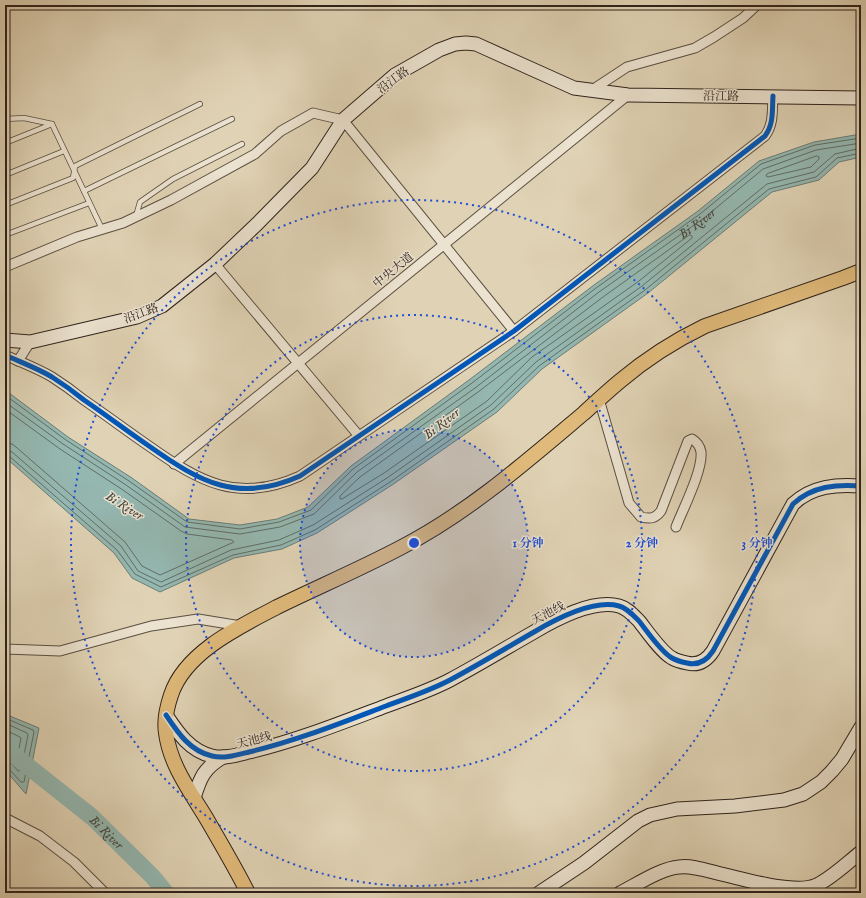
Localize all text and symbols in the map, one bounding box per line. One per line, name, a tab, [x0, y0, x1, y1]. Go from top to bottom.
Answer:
street label: 沿江路	[374, 64, 412, 97]
street label: 沿江路	[703, 89, 739, 104]
water label: Bi River	[676, 205, 720, 243]
street label: 中央大道	[370, 249, 417, 291]
street label: 沿江路	[122, 300, 161, 327]
water label: Bi River	[420, 404, 464, 444]
water label: Bi River	[102, 488, 147, 525]
centre of rings	[407, 536, 421, 550]
text: 1 分钟	[512, 536, 544, 551]
text: 2 分钟	[626, 536, 658, 551]
text: 3 分钟	[741, 536, 773, 551]
street label: 天池线	[529, 599, 568, 628]
street label: 天池线	[235, 729, 273, 752]
water label: Bi River	[85, 812, 127, 854]

